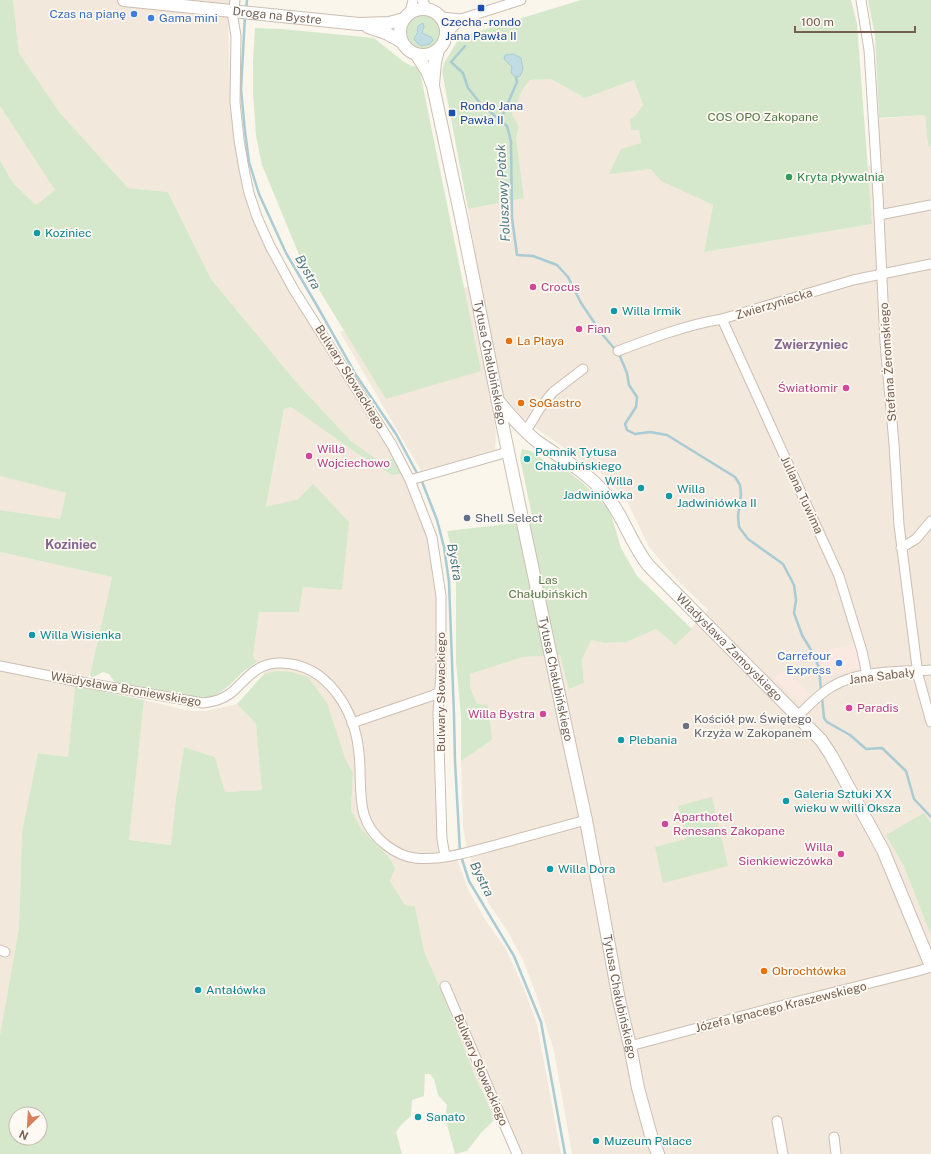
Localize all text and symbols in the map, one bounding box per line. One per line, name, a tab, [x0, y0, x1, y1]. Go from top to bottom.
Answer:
marker: Czecha - rondo Jana Pawła II	[476, 3, 486, 13]
street label: Droga na Bystre	[232, 4, 323, 27]
place label: Czas na pianę	[49, 7, 126, 21]
scale bar	[795, 8, 915, 34]
marker: Czas na pianę	[129, 9, 139, 19]
place label: Gama mini	[159, 11, 218, 25]
marker: Gama mini	[146, 13, 156, 23]
place label: Czecha - rondo Jana Pawła II	[441, 15, 521, 43]
text: 100 m	[801, 15, 834, 29]
place label: Rondo Jana Pawła II	[460, 99, 523, 127]
marker: Rondo Jana Pawła II	[447, 108, 457, 118]
park label: COS OPO Zakopane	[707, 110, 819, 124]
water label: Foluszowy Potok	[493, 144, 513, 242]
place label: Kryta pływalnia	[797, 170, 884, 184]
marker: Kryta pływalnia	[784, 172, 794, 182]
place label: Koziniec	[45, 226, 92, 240]
marker: Koziniec	[32, 228, 42, 238]
water label: Bystra	[292, 252, 324, 292]
place label: Crocus	[541, 280, 580, 294]
marker: Crocus	[528, 282, 538, 292]
street label: Zwierzyniecka	[734, 286, 814, 322]
street label: Tytusa Chałubińskiego	[471, 299, 510, 427]
street label: Stefana Żeromskiego	[877, 302, 899, 422]
place label: Willa Irmik	[622, 304, 682, 318]
marker: Willa Irmik	[609, 306, 619, 316]
street label: Bulwary Słowackiego	[312, 322, 388, 432]
place label: Fian	[587, 322, 611, 336]
marker: Fian	[574, 324, 584, 334]
place label: La Playa	[517, 334, 564, 348]
marker: La Playa	[504, 336, 514, 346]
district label: Zwierzyniec	[774, 337, 848, 352]
place label: Światłomir	[778, 381, 838, 395]
marker: Światłomir	[841, 383, 851, 393]
place label: SoGastro	[529, 396, 581, 410]
marker: SoGastro	[516, 398, 526, 408]
place label: Willa Wojciechowo	[317, 442, 390, 470]
place label: Pomnik Tytusa Chałubińskiego	[535, 445, 622, 473]
marker: Willa Wojciechowo	[304, 451, 314, 461]
marker: Pomnik Tytusa Chałubińskiego	[522, 454, 532, 464]
street label: Juliana Tuwima	[778, 454, 826, 536]
place label: Willa Jadwiniówka	[563, 474, 633, 502]
place label: Willa Jadwiniówka II	[677, 482, 757, 510]
marker: Willa Jadwiniówka	[636, 483, 646, 493]
marker: Willa Jadwiniówka II	[664, 491, 674, 501]
place label: Shell Select	[475, 511, 543, 525]
marker: Shell Select	[462, 513, 472, 523]
district label: Koziniec	[45, 537, 97, 552]
water label: Bystra	[444, 542, 466, 582]
park label: Las Chałubińskich	[508, 573, 588, 601]
street label: Władysława Zamoyskiego	[673, 591, 786, 704]
street label: Tytusa Chałubińskiego	[536, 615, 576, 743]
place label: Willa Wisienka	[40, 628, 121, 642]
marker: Willa Wisienka	[27, 630, 37, 640]
street label: Bulwary Słowackiego	[434, 632, 448, 752]
place label: Carrefour Express	[777, 649, 831, 677]
marker: Carrefour Express	[834, 658, 844, 668]
street label: Jana Sabały	[848, 665, 916, 687]
street label: Władysława Broniewskiego	[50, 669, 203, 709]
place label: Paradis	[857, 701, 899, 715]
marker: Paradis	[844, 703, 854, 713]
place label: Willa Bystra	[468, 707, 535, 721]
marker: Willa Bystra	[538, 709, 548, 719]
place label: Kościół pw. Świętego Krzyża w Zakopanem	[694, 712, 812, 740]
marker: Kościół pw. Świętego Krzyża w Zakopanem	[681, 721, 691, 731]
place label: Plebania	[629, 733, 677, 747]
marker: Plebania	[616, 735, 626, 745]
place label: Galeria Sztuki XX wieku w willi Oksza	[794, 787, 901, 815]
marker: Galeria Sztuki XX wieku w willi Oksza	[781, 796, 791, 806]
place label: Aparthotel Renesans Zakopane	[673, 810, 785, 838]
marker: Aparthotel Renesans Zakopane	[660, 819, 670, 829]
place label: Willa Sienkiewiczówka	[738, 840, 833, 868]
marker: Willa Sienkiewiczówka	[836, 849, 846, 859]
water label: Bystra	[467, 859, 497, 899]
place label: Willa Dora	[558, 862, 615, 876]
marker: Willa Dora	[545, 864, 555, 874]
street label: Tytusa Chałubińskiego	[600, 933, 639, 1060]
place label: Obrochtówka	[772, 964, 846, 978]
marker: Obrochtówka	[759, 966, 769, 976]
street label: Józefa Ignacego Kraszewskiego	[694, 979, 868, 1035]
place label: Antałówka	[206, 983, 266, 997]
marker: Antałówka	[193, 985, 203, 995]
street label: Bulwary Słowackiego	[451, 1012, 511, 1128]
north arrow	[8, 1106, 48, 1146]
place label: Sanato	[426, 1110, 465, 1124]
marker: Sanato	[413, 1112, 423, 1122]
text: N	[17, 1128, 30, 1142]
place label: Muzeum Palace	[604, 1134, 692, 1148]
marker: Muzeum Palace	[591, 1136, 601, 1146]

